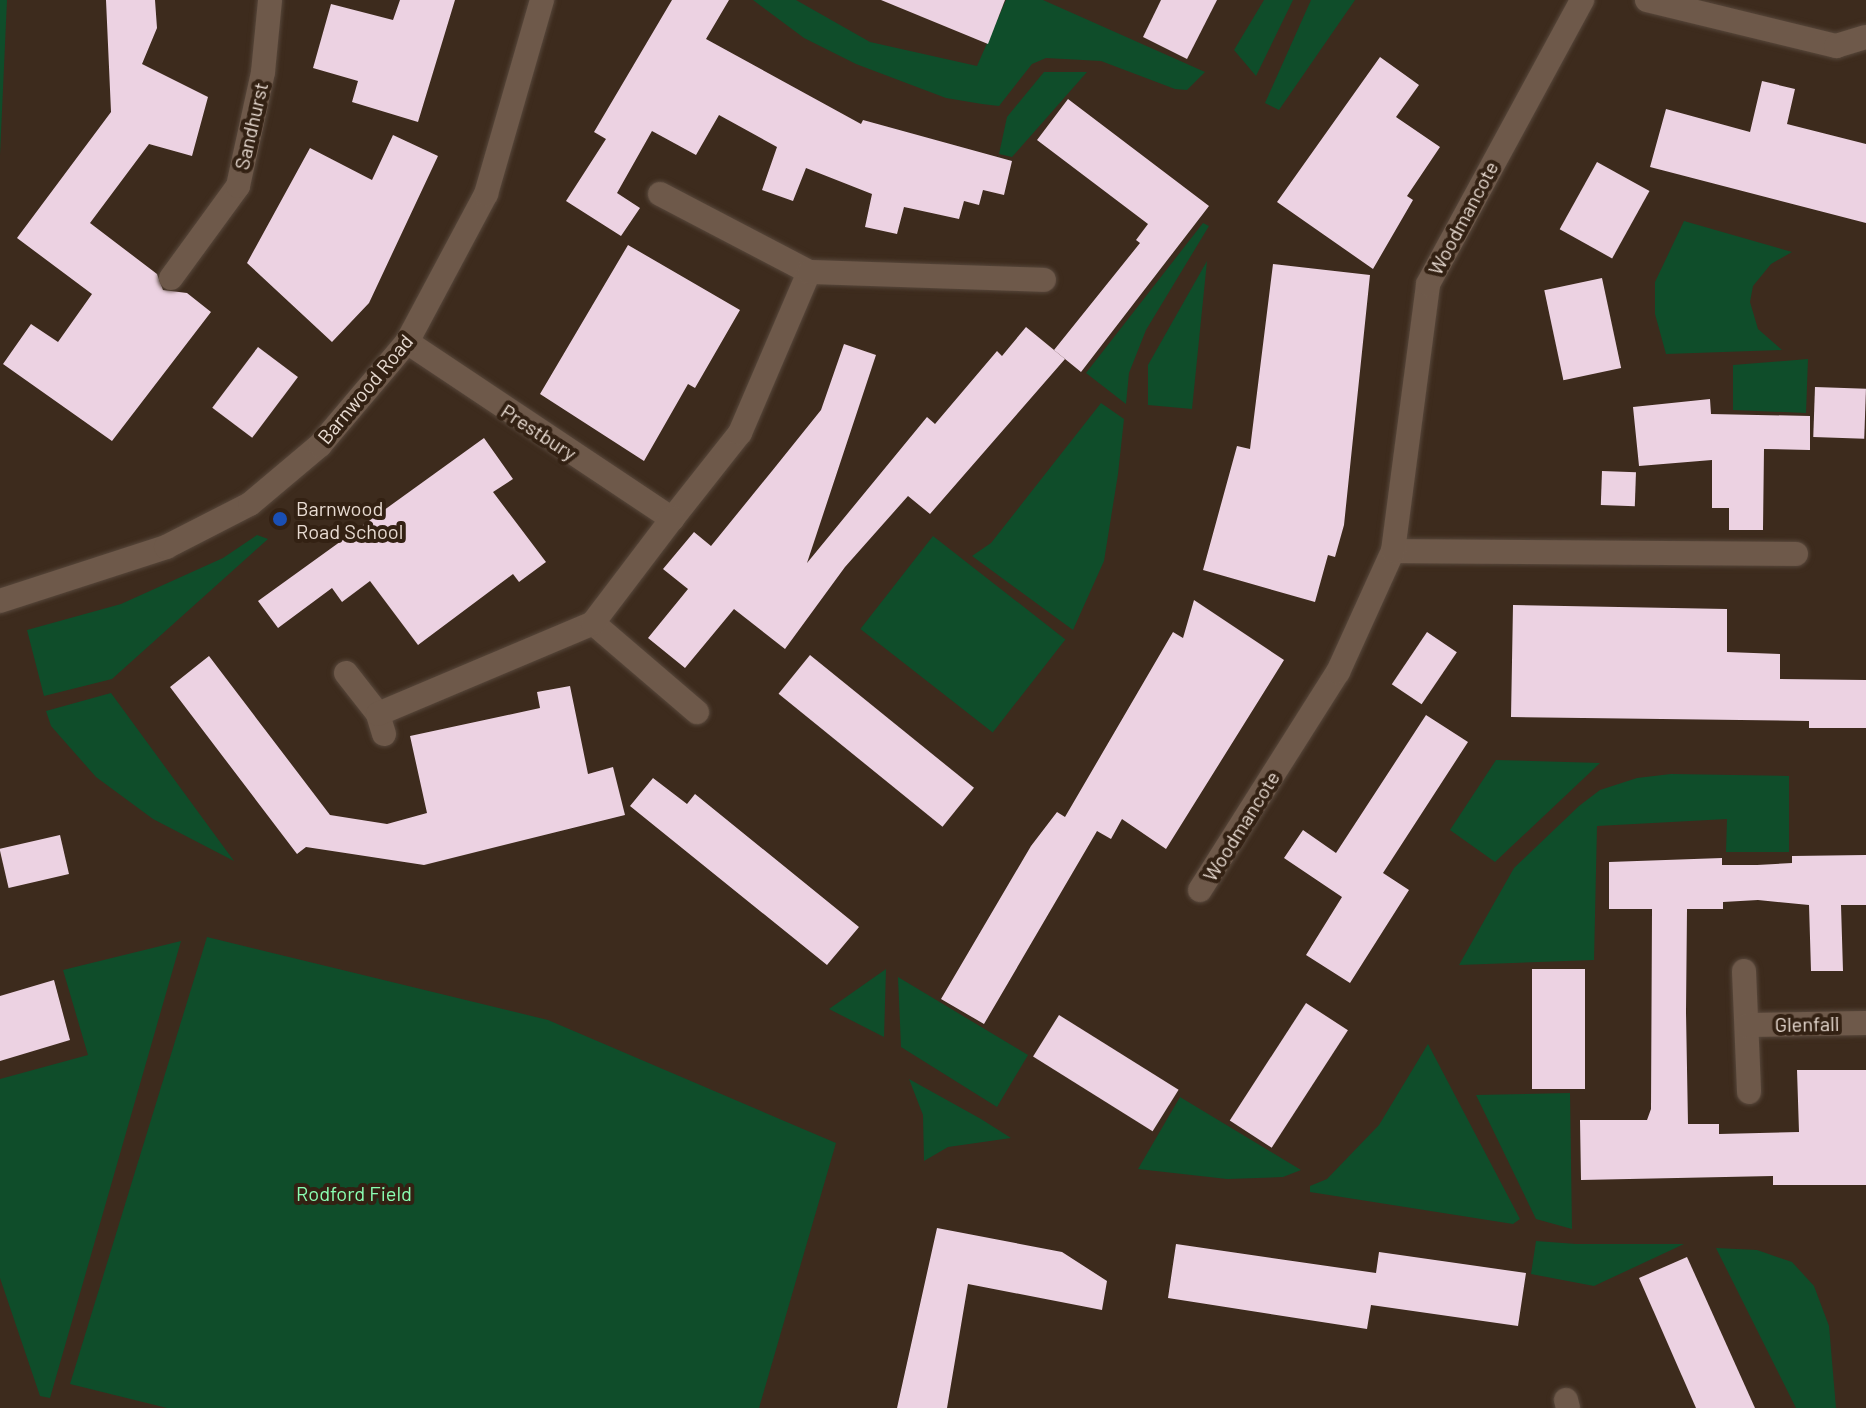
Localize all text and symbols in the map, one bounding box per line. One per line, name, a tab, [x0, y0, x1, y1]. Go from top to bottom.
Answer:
street label: Sandhurst	[229, 80, 273, 172]
street label: Woodmancote	[1423, 157, 1503, 279]
street label: Barnwood Road	[312, 329, 418, 449]
street label: Prestbury	[497, 399, 581, 465]
place label: Barnwood Road School	[296, 496, 403, 543]
marker: Barnwood Road School	[271, 510, 289, 528]
street label: Woodmancote	[1198, 766, 1284, 886]
street label: Glenfall	[1775, 1011, 1839, 1037]
park label: Rodford Field	[296, 1181, 412, 1205]

